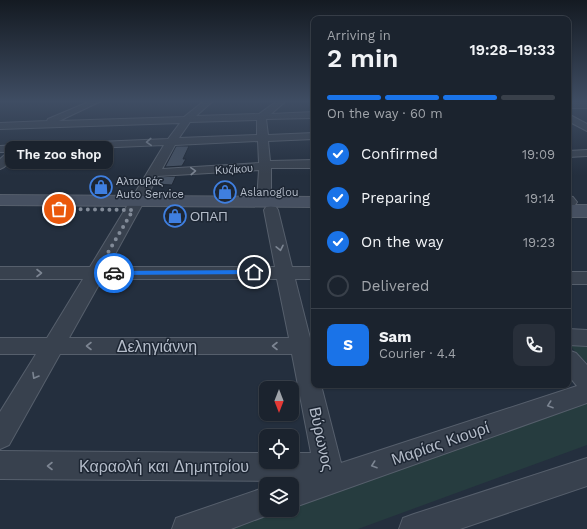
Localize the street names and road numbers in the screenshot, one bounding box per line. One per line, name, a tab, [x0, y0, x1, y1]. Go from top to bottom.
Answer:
street label: Κυζίκου	[215, 162, 254, 177]
street label: Δεληγιάννη	[117, 337, 197, 356]
street label: Βύρωνος	[305, 405, 338, 473]
street label: Μαρίας Κιουρί	[389, 418, 492, 469]
street label: Καραολή και Δημητρίου	[79, 457, 249, 476]

